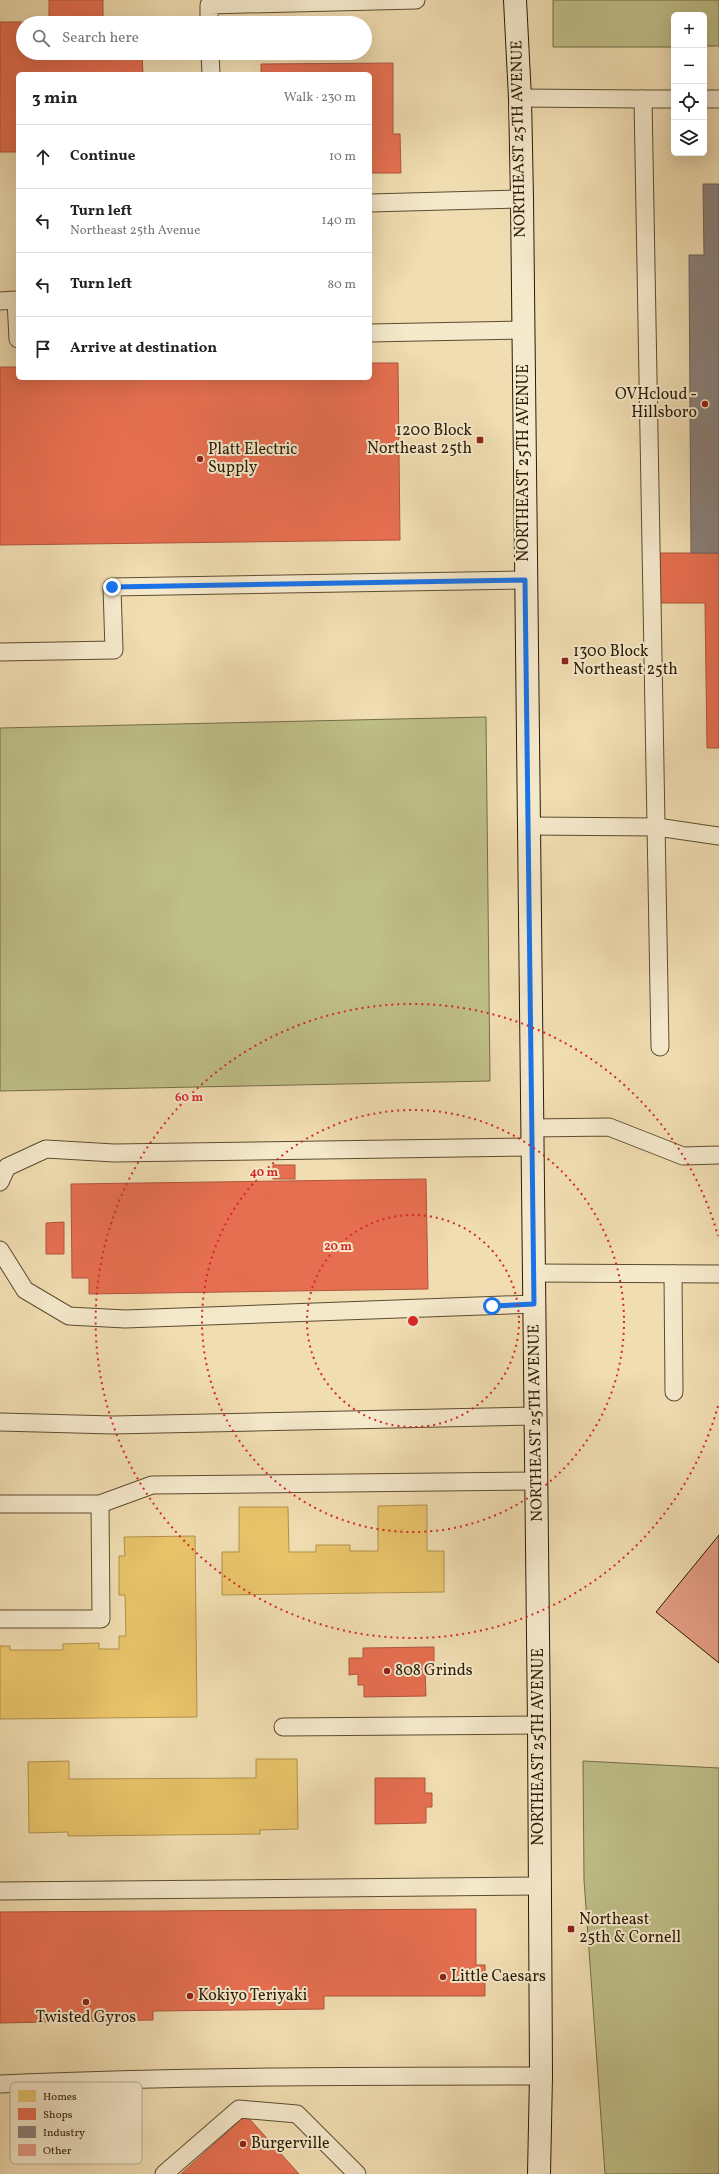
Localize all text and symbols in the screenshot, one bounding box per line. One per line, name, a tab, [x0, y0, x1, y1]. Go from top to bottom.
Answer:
map controls	[671, 12, 707, 156]
button: +	[671, 12, 707, 48]
search box	[16, 16, 372, 60]
icon: search	[30, 27, 52, 49]
text: Search here	[62, 28, 139, 49]
street label: NORTHEAST 25TH AVENUE	[506, 40, 532, 238]
button: −	[671, 48, 707, 84]
button: locate	[671, 84, 707, 120]
text: 3 min	[32, 87, 78, 110]
text: Walk · 230 m	[284, 89, 356, 107]
button: layers	[671, 120, 707, 156]
icon: ahead	[32, 146, 54, 168]
text: Continue	[70, 146, 135, 167]
text: 10 m	[329, 148, 356, 166]
text: Turn left	[70, 201, 132, 222]
icon: left	[32, 210, 54, 232]
text: 140 m	[322, 212, 356, 230]
text: Northeast 25th Avenue	[70, 222, 200, 240]
icon: left	[32, 274, 54, 296]
text: Turn left	[70, 274, 132, 295]
text: 80 m	[327, 276, 356, 294]
icon: arrive	[32, 338, 54, 360]
text: Arrive at destination	[70, 338, 217, 359]
street label: NORTHEAST 25TH AVENUE	[513, 364, 535, 562]
place label: OVHcloud - Hillsboro	[615, 384, 697, 424]
marker: OVHcloud - Hillsboro	[700, 399, 710, 409]
place label: 1200 Block Northeast 25th	[367, 420, 472, 460]
marker: 1200 Block Northeast 25th	[475, 435, 485, 445]
place label: Platt Electric Supply	[208, 439, 298, 479]
marker: Platt Electric Supply	[195, 454, 205, 464]
route end	[103, 578, 121, 596]
place label: 1300 Block Northeast 25th	[573, 641, 678, 681]
marker: 1300 Block Northeast 25th	[560, 656, 570, 666]
text: 60 m	[175, 1090, 203, 1106]
text: 40 m	[250, 1165, 279, 1181]
text: 20 m	[324, 1239, 352, 1255]
route start	[483, 1297, 501, 1315]
centre of rings	[406, 1314, 420, 1328]
street label: NORTHEAST 25TH AVENUE	[523, 1324, 549, 1522]
street label: NORTHEAST 25TH AVENUE	[528, 1648, 550, 1846]
place label: 808 Grinds	[395, 1660, 473, 1682]
marker: 808 Grinds	[382, 1666, 392, 1676]
place label: Northeast 25th & Cornell	[579, 1909, 681, 1949]
marker: Northeast 25th & Cornell	[566, 1924, 576, 1934]
place label: Little Caesars	[451, 1966, 546, 1988]
marker: Little Caesars	[438, 1972, 448, 1982]
place label: Kokiyo Teriyaki	[198, 1985, 308, 2007]
marker: Kokiyo Teriyaki	[185, 1991, 195, 2001]
marker: Twisted Gyros	[81, 1997, 91, 2007]
place label: Twisted Gyros	[36, 2007, 136, 2029]
legend	[10, 2082, 142, 2164]
text: Homes	[43, 2090, 77, 2105]
text: Shops	[43, 2108, 73, 2123]
text: Industry	[43, 2126, 85, 2141]
place label: Burgerville	[251, 2133, 330, 2155]
marker: Burgerville	[238, 2139, 248, 2149]
text: Other	[43, 2144, 72, 2159]

